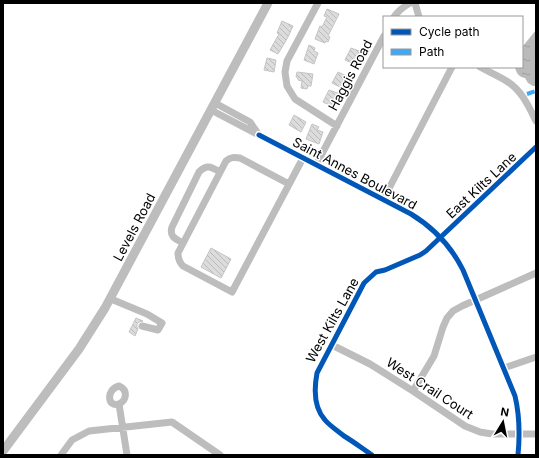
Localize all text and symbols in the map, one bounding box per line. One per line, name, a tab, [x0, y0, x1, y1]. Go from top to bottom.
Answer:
legend	[383, 16, 523, 68]
text: Cycle path	[419, 24, 480, 39]
street label: Haggis Road	[325, 37, 375, 113]
text: Path	[419, 44, 444, 59]
street label: Saint Annes Boulevard	[290, 133, 420, 213]
street label: East Kilts Lane	[443, 149, 519, 221]
street label: Levels Road	[109, 190, 159, 264]
street label: West Kilts Lane	[302, 275, 362, 365]
street label: West Crail Court	[384, 354, 476, 422]
north arrow	[483, 402, 523, 442]
text: N	[499, 405, 510, 420]

